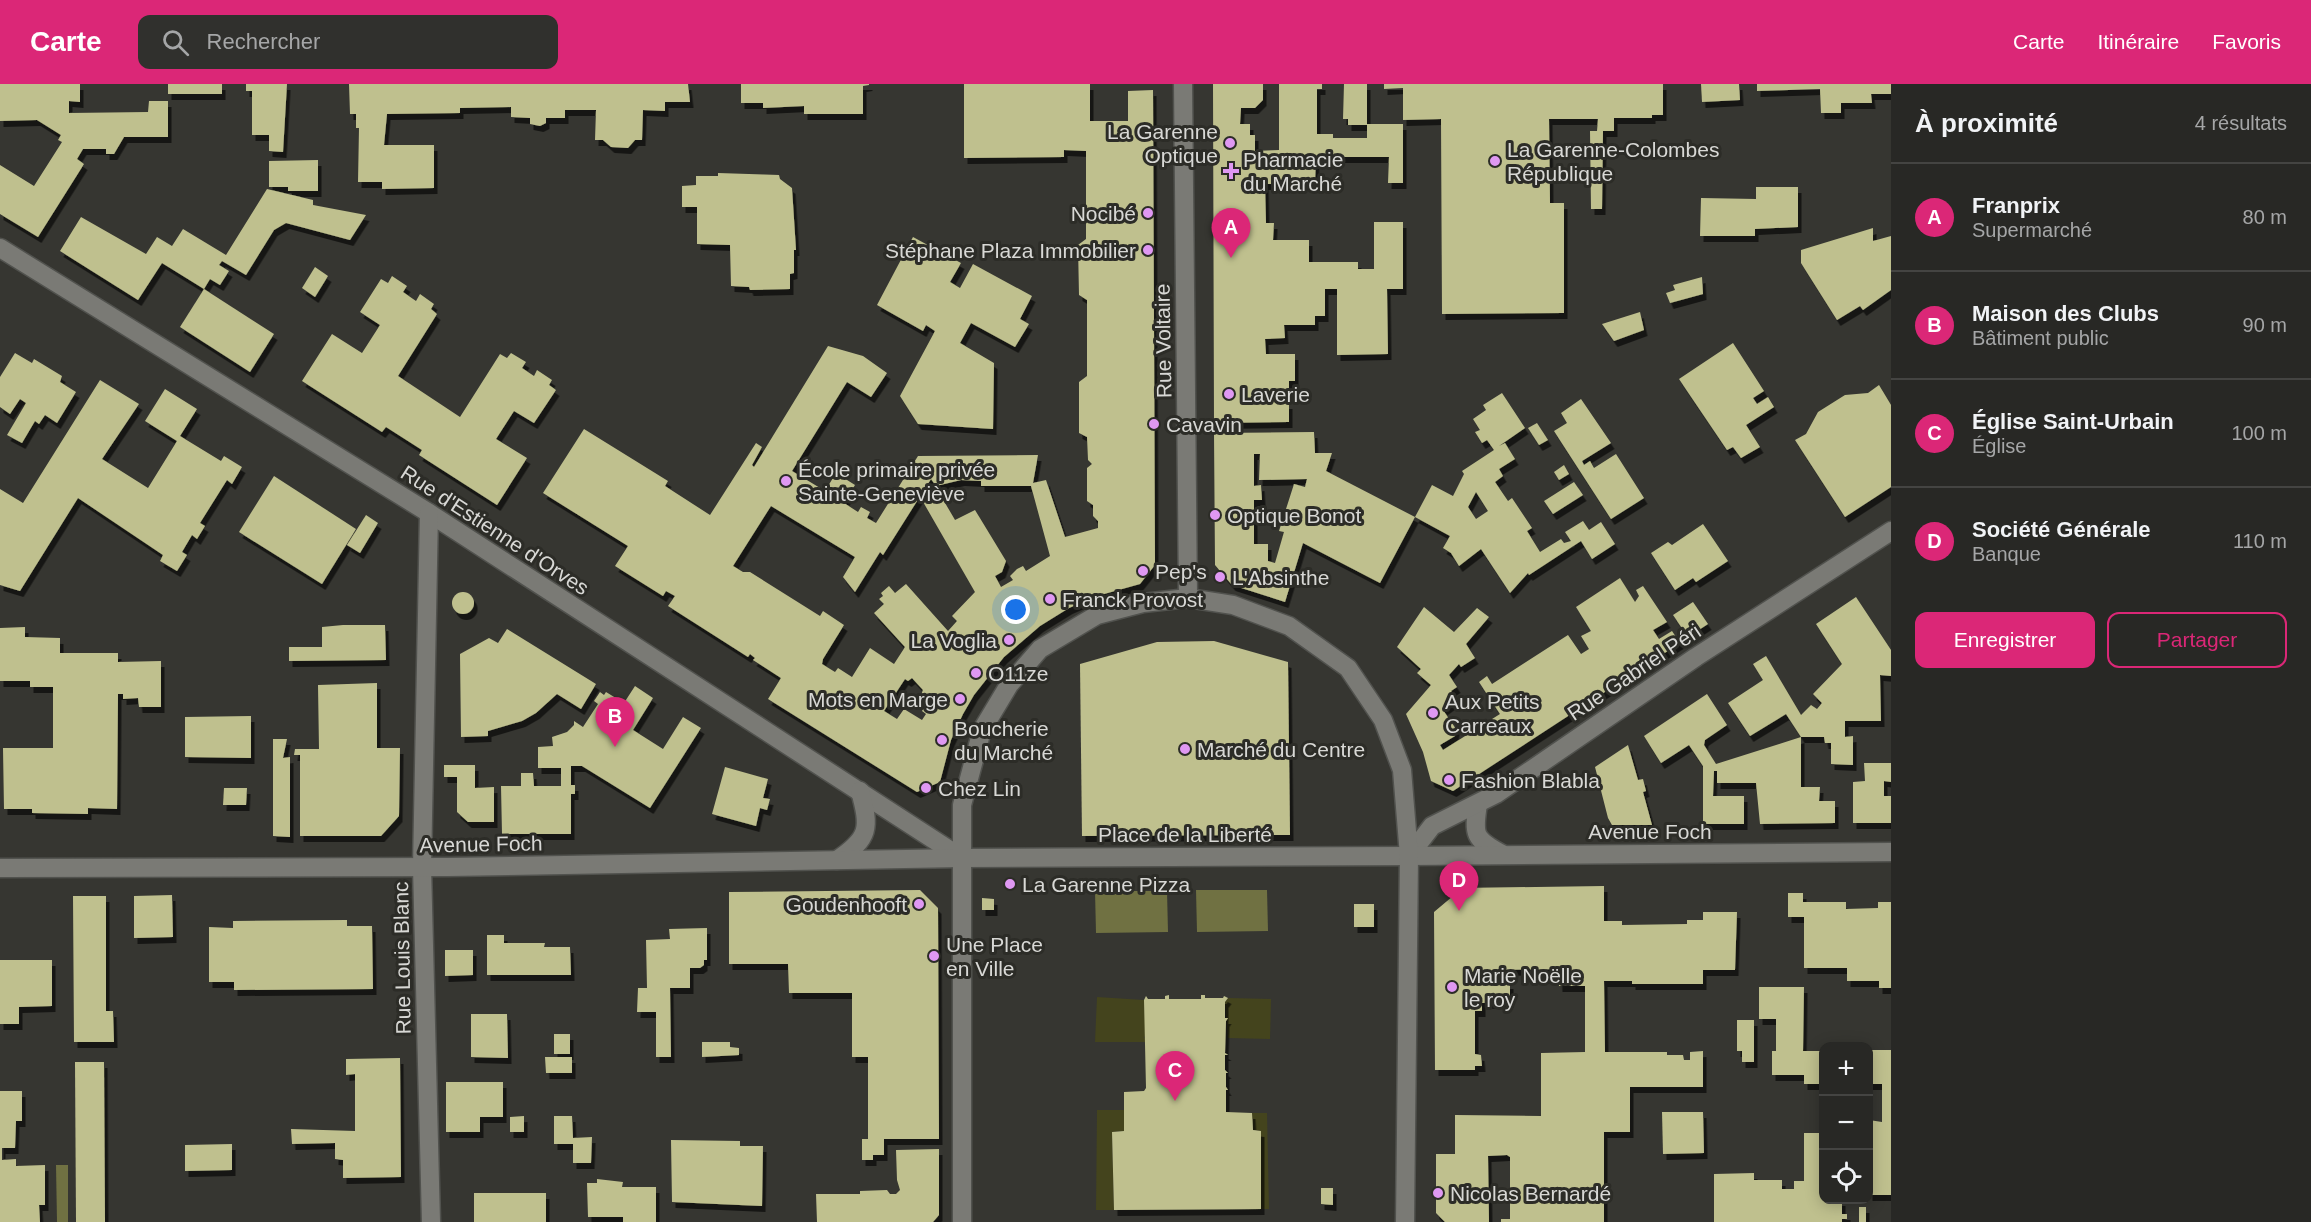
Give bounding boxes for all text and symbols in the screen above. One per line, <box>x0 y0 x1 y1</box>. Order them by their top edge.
search box <box>138 15 558 69</box>
text: Carte <box>30 26 102 57</box>
icon: search <box>159 26 192 59</box>
text: Rechercher <box>207 29 320 54</box>
text: Carte <box>2013 30 2064 53</box>
text: Itinéraire <box>2097 30 2179 53</box>
text: Favoris <box>2212 30 2281 53</box>
text: À proximité <box>1915 108 2058 138</box>
text: 4 résultats <box>2195 112 2287 134</box>
place label: La Garenne Optique <box>1107 120 1218 167</box>
marker: La Garenne Optique <box>1223 136 1237 150</box>
place label: La Garenne-Colombes République <box>1507 138 1719 185</box>
place label: Pharmacie du Marché <box>1243 148 1343 195</box>
marker: La Garenne-Colombes République <box>1488 154 1502 168</box>
marker: Pharmacie du Marché <box>1224 164 1238 178</box>
text: Franprix <box>1972 193 2060 218</box>
place label: Nocibé <box>1071 202 1136 225</box>
marker: Nocibé <box>1141 206 1155 220</box>
text: A <box>1927 206 1942 228</box>
text: 80 m <box>2243 206 2287 228</box>
pin: A <box>1212 208 1250 258</box>
text: Supermarché <box>1972 219 2092 241</box>
place label: Stéphane Plaza Immobilier <box>885 239 1136 262</box>
marker: Stéphane Plaza Immobilier <box>1141 243 1155 257</box>
street label: Rue Voltaire <box>1151 284 1175 398</box>
text: Maison des Clubs <box>1972 301 2159 326</box>
text: B <box>1927 314 1942 336</box>
text: 90 m <box>2243 314 2287 336</box>
text: Bâtiment public <box>1972 327 2109 349</box>
place label: Laverie <box>1241 383 1310 406</box>
marker: Laverie <box>1222 387 1236 401</box>
text: Église Saint-Urbain <box>1972 409 2174 434</box>
place label: Cavavin <box>1166 413 1242 436</box>
marker: Cavavin <box>1147 417 1161 431</box>
text: C <box>1927 422 1942 444</box>
text: 100 m <box>2231 422 2287 444</box>
text: Église <box>1972 435 2026 457</box>
place label: École primaire privée Sainte-Geneviève <box>798 458 995 505</box>
street label: Rue d'Estienne d'Orves <box>397 461 593 599</box>
marker: École primaire privée Sainte-Geneviève <box>779 474 793 488</box>
place label: Optique Bonot <box>1227 504 1361 527</box>
marker: Optique Bonot <box>1208 508 1222 522</box>
text: Société Générale <box>1972 517 2151 542</box>
text: D <box>1927 530 1942 552</box>
text: 110 m <box>2233 530 2287 552</box>
text: Banque <box>1972 543 2041 565</box>
place label: Pep's <box>1155 560 1207 583</box>
marker: Pep's <box>1136 564 1150 578</box>
place label: L'Absinthe <box>1232 566 1329 589</box>
marker: L'Absinthe <box>1213 570 1227 584</box>
place label: Franck Provost <box>1062 588 1203 611</box>
marker: Franck Provost <box>1043 592 1057 606</box>
your location <box>1001 595 1030 624</box>
button: Enregistrer <box>1915 612 2095 668</box>
button: Partager <box>2107 612 2287 668</box>
street label: Rue Gabriel Péri <box>1563 619 1705 725</box>
place label: La Voglia <box>911 629 997 652</box>
marker: La Voglia <box>1002 633 1016 647</box>
place label: O11ze <box>988 662 1048 685</box>
marker: O11ze <box>969 666 983 680</box>
place label: Mots en Marge <box>808 688 948 711</box>
place label: Aux Petits Carreaux <box>1445 690 1540 737</box>
marker: Mots en Marge <box>953 692 967 706</box>
pin: B <box>596 698 634 747</box>
marker: Aux Petits Carreaux <box>1426 706 1440 720</box>
place label: Boucherie du Marché <box>954 717 1053 764</box>
marker: Boucherie du Marché <box>935 733 949 747</box>
place label: Marché du Centre <box>1197 738 1365 761</box>
marker: Marché du Centre <box>1178 742 1192 756</box>
place label: Fashion Blabla <box>1461 769 1600 792</box>
marker: Fashion Blabla <box>1442 773 1456 787</box>
place label: Chez Lin <box>938 777 1021 800</box>
marker: Chez Lin <box>919 781 933 795</box>
street label: Avenue Foch <box>1588 820 1712 843</box>
street label: Place de la Liberté <box>1098 823 1272 846</box>
street label: Avenue Foch <box>419 831 543 857</box>
pin: D <box>1440 862 1478 911</box>
place label: La Garenne Pizza <box>1022 873 1190 896</box>
marker: La Garenne Pizza <box>1003 877 1017 891</box>
street label: Rue Louis Blanc <box>389 881 415 1035</box>
place label: Goudenhooft <box>786 893 907 916</box>
marker: Goudenhooft <box>912 897 926 911</box>
place label: Une Place en Ville <box>946 933 1043 980</box>
marker: Une Place en Ville <box>927 949 941 963</box>
place label: Marie Noëlle le roy <box>1464 964 1582 1011</box>
marker: Marie Noëlle le roy <box>1445 980 1459 994</box>
map controls <box>1819 1042 1873 1204</box>
button: + <box>1819 1042 1873 1096</box>
pin: C <box>1156 1052 1194 1101</box>
button: − <box>1819 1096 1873 1150</box>
button: locate <box>1819 1150 1873 1204</box>
place label: Nicolas Bernardé <box>1450 1182 1611 1205</box>
marker: Nicolas Bernardé <box>1431 1186 1445 1200</box>

